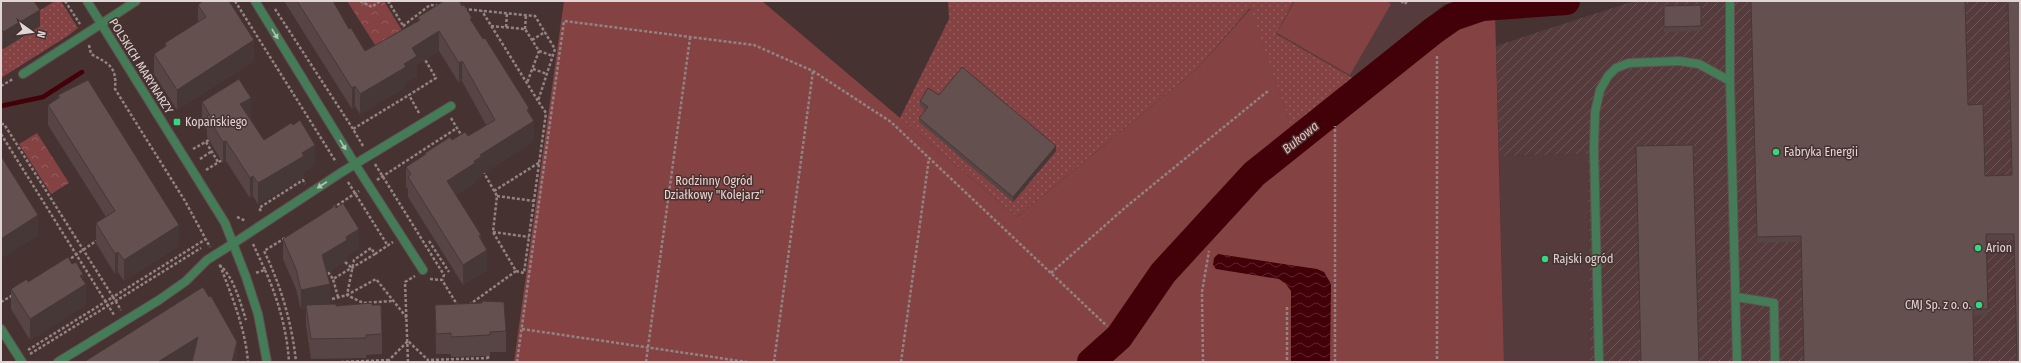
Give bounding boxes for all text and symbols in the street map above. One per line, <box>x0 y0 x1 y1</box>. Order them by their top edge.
north arrow <box>12 12 52 52</box>
street label: POLSKICH MARYNARZY <box>106 16 176 116</box>
one-way arrow <box>271 29 279 39</box>
text: N <box>34 30 48 39</box>
place label: Kopańskiego <box>185 115 247 129</box>
marker: Kopańskiego <box>172 117 182 127</box>
water label: Bukowa <box>1279 118 1322 157</box>
one-way arrow <box>339 140 347 150</box>
place label: Fabryka Energii <box>1784 145 1858 159</box>
marker: Fabryka Energii <box>1771 147 1781 157</box>
park label: Rodzinny Ogród Działkowy "Kolejarz" <box>664 174 764 202</box>
one-way arrow <box>317 181 327 189</box>
place label: Arion <box>1986 241 2012 255</box>
marker: Arion <box>1973 243 1983 253</box>
place label: Rajski ogród <box>1553 252 1613 266</box>
marker: Rajski ogród <box>1540 254 1550 264</box>
place label: CMJ Sp. z o. o. <box>1905 298 1971 312</box>
marker: CMJ Sp. z o. o. <box>1974 300 1984 310</box>

